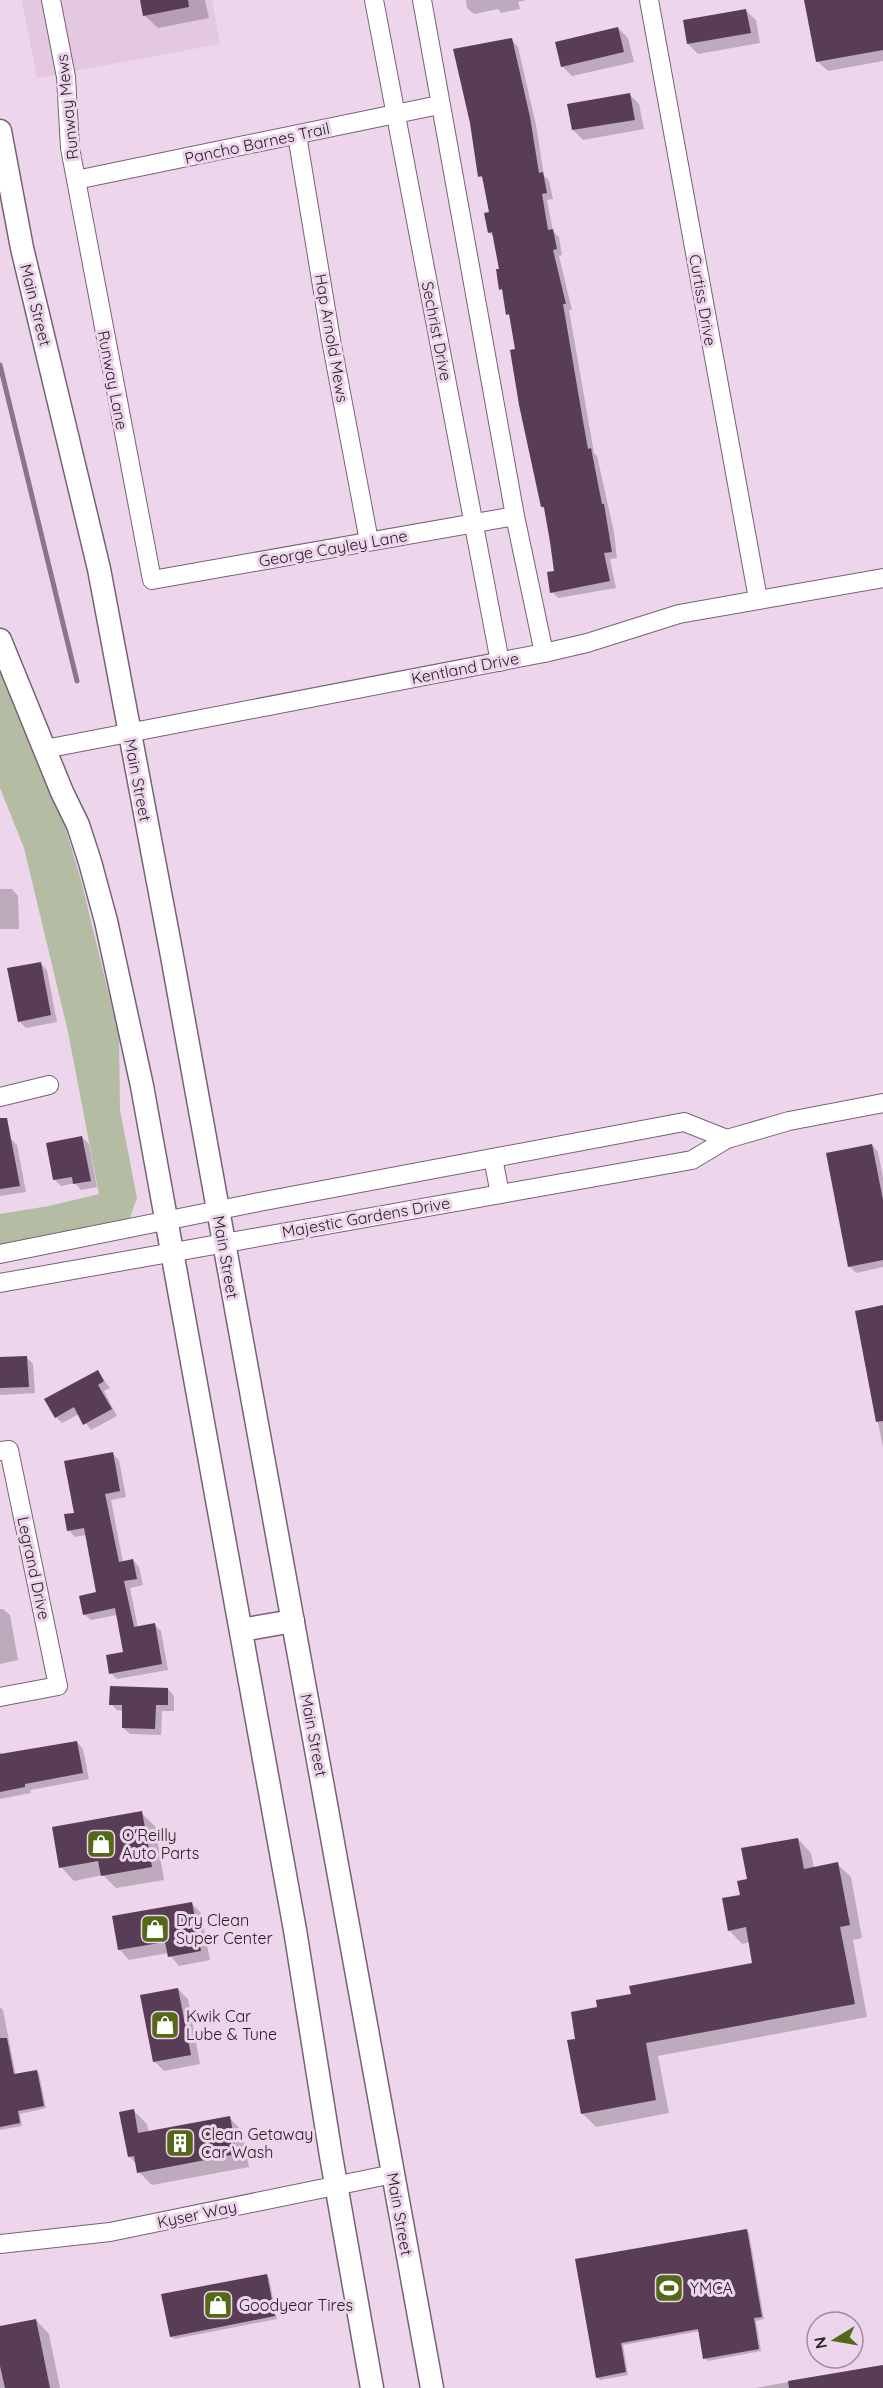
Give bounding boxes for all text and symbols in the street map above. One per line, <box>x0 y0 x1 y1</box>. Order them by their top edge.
street label: Runway Mews <box>52 53 82 161</box>
street label: Pancho Barnes Trail <box>183 118 331 168</box>
street label: Curtiss Drive <box>685 253 721 347</box>
street label: Main Street <box>16 262 56 348</box>
street label: Hap Arnold Mews <box>311 272 353 404</box>
street label: Sechrist Drive <box>418 280 456 382</box>
street label: Runway Lane <box>94 329 132 431</box>
street label: George Cayley Lane <box>257 525 409 571</box>
street label: Kentland Drive <box>409 648 521 688</box>
street label: Main Street <box>120 737 156 823</box>
street label: Majestic Gardens Drive <box>280 1192 452 1242</box>
street label: Main Street <box>209 1214 243 1300</box>
street label: Legrand Drive <box>13 1515 55 1621</box>
street label: Main Street <box>296 1692 332 1778</box>
place label: O'Reilly Auto Parts <box>122 1825 199 1863</box>
shop icon: O'Reilly Auto Parts <box>85 1828 117 1860</box>
place label: Dry Clean Super Center <box>176 1910 273 1948</box>
shop icon: Dry Clean Super Center <box>139 1913 171 1945</box>
place label: Kwik Car Lube & Tune <box>186 2006 277 2044</box>
shop icon: Kwik Car Lube & Tune <box>149 2009 181 2041</box>
place label: Clean Getaway Car Wash <box>201 2124 313 2162</box>
building icon: Clean Getaway Car Wash <box>164 2127 196 2159</box>
street label: Main Street <box>383 2171 417 2257</box>
street label: Kyser Way <box>156 2196 238 2232</box>
sports icon: YMCA <box>653 2272 685 2304</box>
place label: YMCA <box>690 2278 733 2298</box>
shop icon: Goodyear Tires <box>202 2289 234 2321</box>
place label: Goodyear Tires <box>239 2295 353 2315</box>
north arrow <box>805 2310 865 2370</box>
text: N <box>809 2335 831 2351</box>

